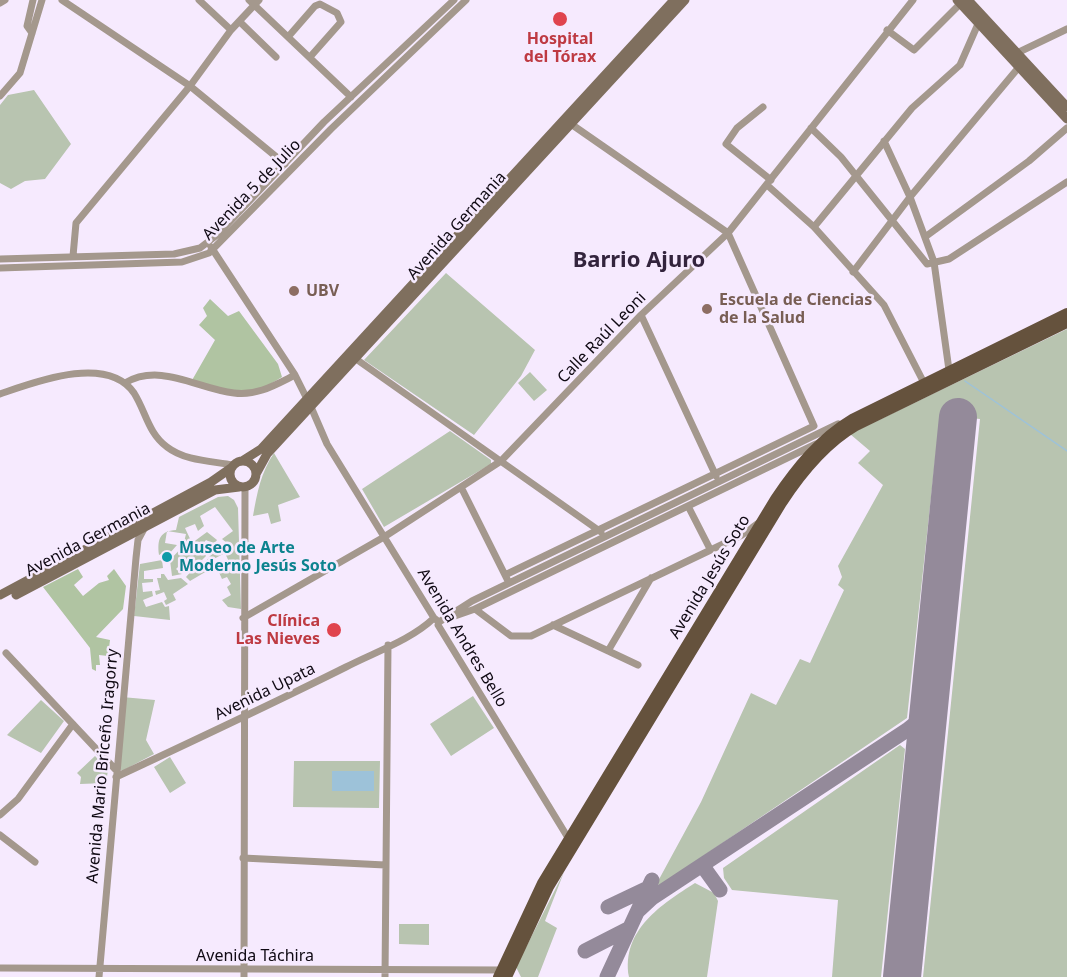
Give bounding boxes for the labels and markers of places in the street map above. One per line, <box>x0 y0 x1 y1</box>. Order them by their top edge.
marker: Hospital del Tórax <box>551 10 569 28</box>
place label: Hospital del Tórax <box>524 29 596 67</box>
place label: UBV <box>306 281 339 301</box>
marker: UBV <box>287 284 301 298</box>
place label: Escuela de Ciencias de la Salud <box>719 290 872 328</box>
marker: Escuela de Ciencias de la Salud <box>700 302 714 316</box>
place label: Museo de Arte Moderno Jesús Soto <box>179 538 337 576</box>
marker: Museo de Arte Moderno Jesús Soto <box>160 550 174 564</box>
place label: Clínica Las Nieves <box>236 611 320 649</box>
marker: Clínica Las Nieves <box>325 621 343 639</box>

